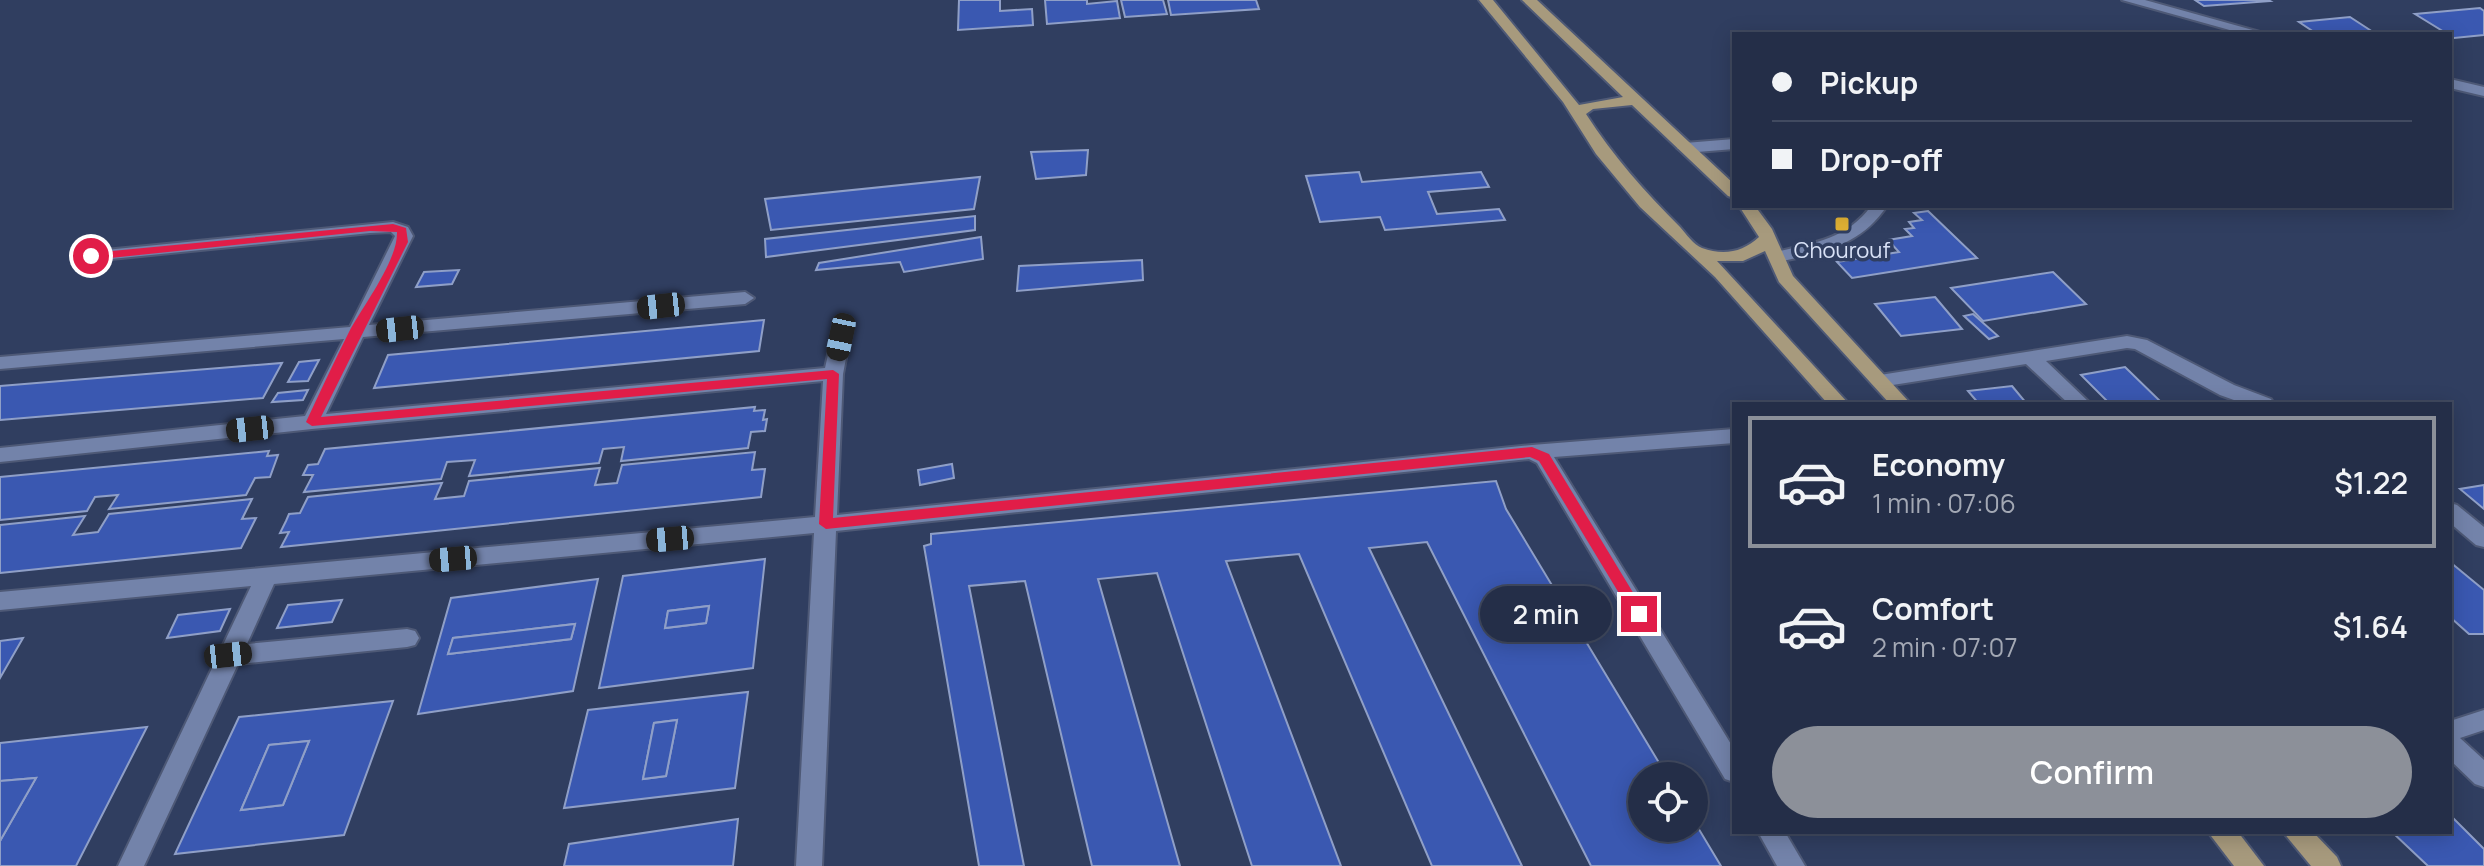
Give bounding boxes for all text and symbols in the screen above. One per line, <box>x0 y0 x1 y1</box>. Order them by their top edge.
text: Pickup <box>1820 62 1918 103</box>
text: Drop-off <box>1820 139 1942 180</box>
marker: Chourouf <box>1833 215 1851 233</box>
place label: Chourouf <box>1794 235 1890 265</box>
route start <box>73 238 109 274</box>
car <box>636 292 686 320</box>
car <box>824 311 858 363</box>
car <box>375 315 425 343</box>
car <box>225 415 275 443</box>
text: Economy <box>1872 444 2005 485</box>
icon: car <box>1776 446 1848 518</box>
text: $1.22 <box>2334 462 2408 503</box>
text: 1 min · 07:06 <box>1872 485 2016 521</box>
car <box>645 525 695 553</box>
car <box>428 545 478 573</box>
callout: 2 min <box>1479 586 1611 642</box>
text: Comfort <box>1872 588 1994 629</box>
icon: car <box>1776 590 1848 662</box>
text: 2 min <box>1513 596 1579 632</box>
route end <box>1621 596 1657 632</box>
text: $1.64 <box>2333 606 2408 647</box>
text: 2 min · 07:07 <box>1872 629 2017 665</box>
car <box>203 641 253 669</box>
button: Confirm <box>1772 726 2412 818</box>
map controls <box>1628 762 1708 842</box>
button: locate <box>1628 762 1708 842</box>

